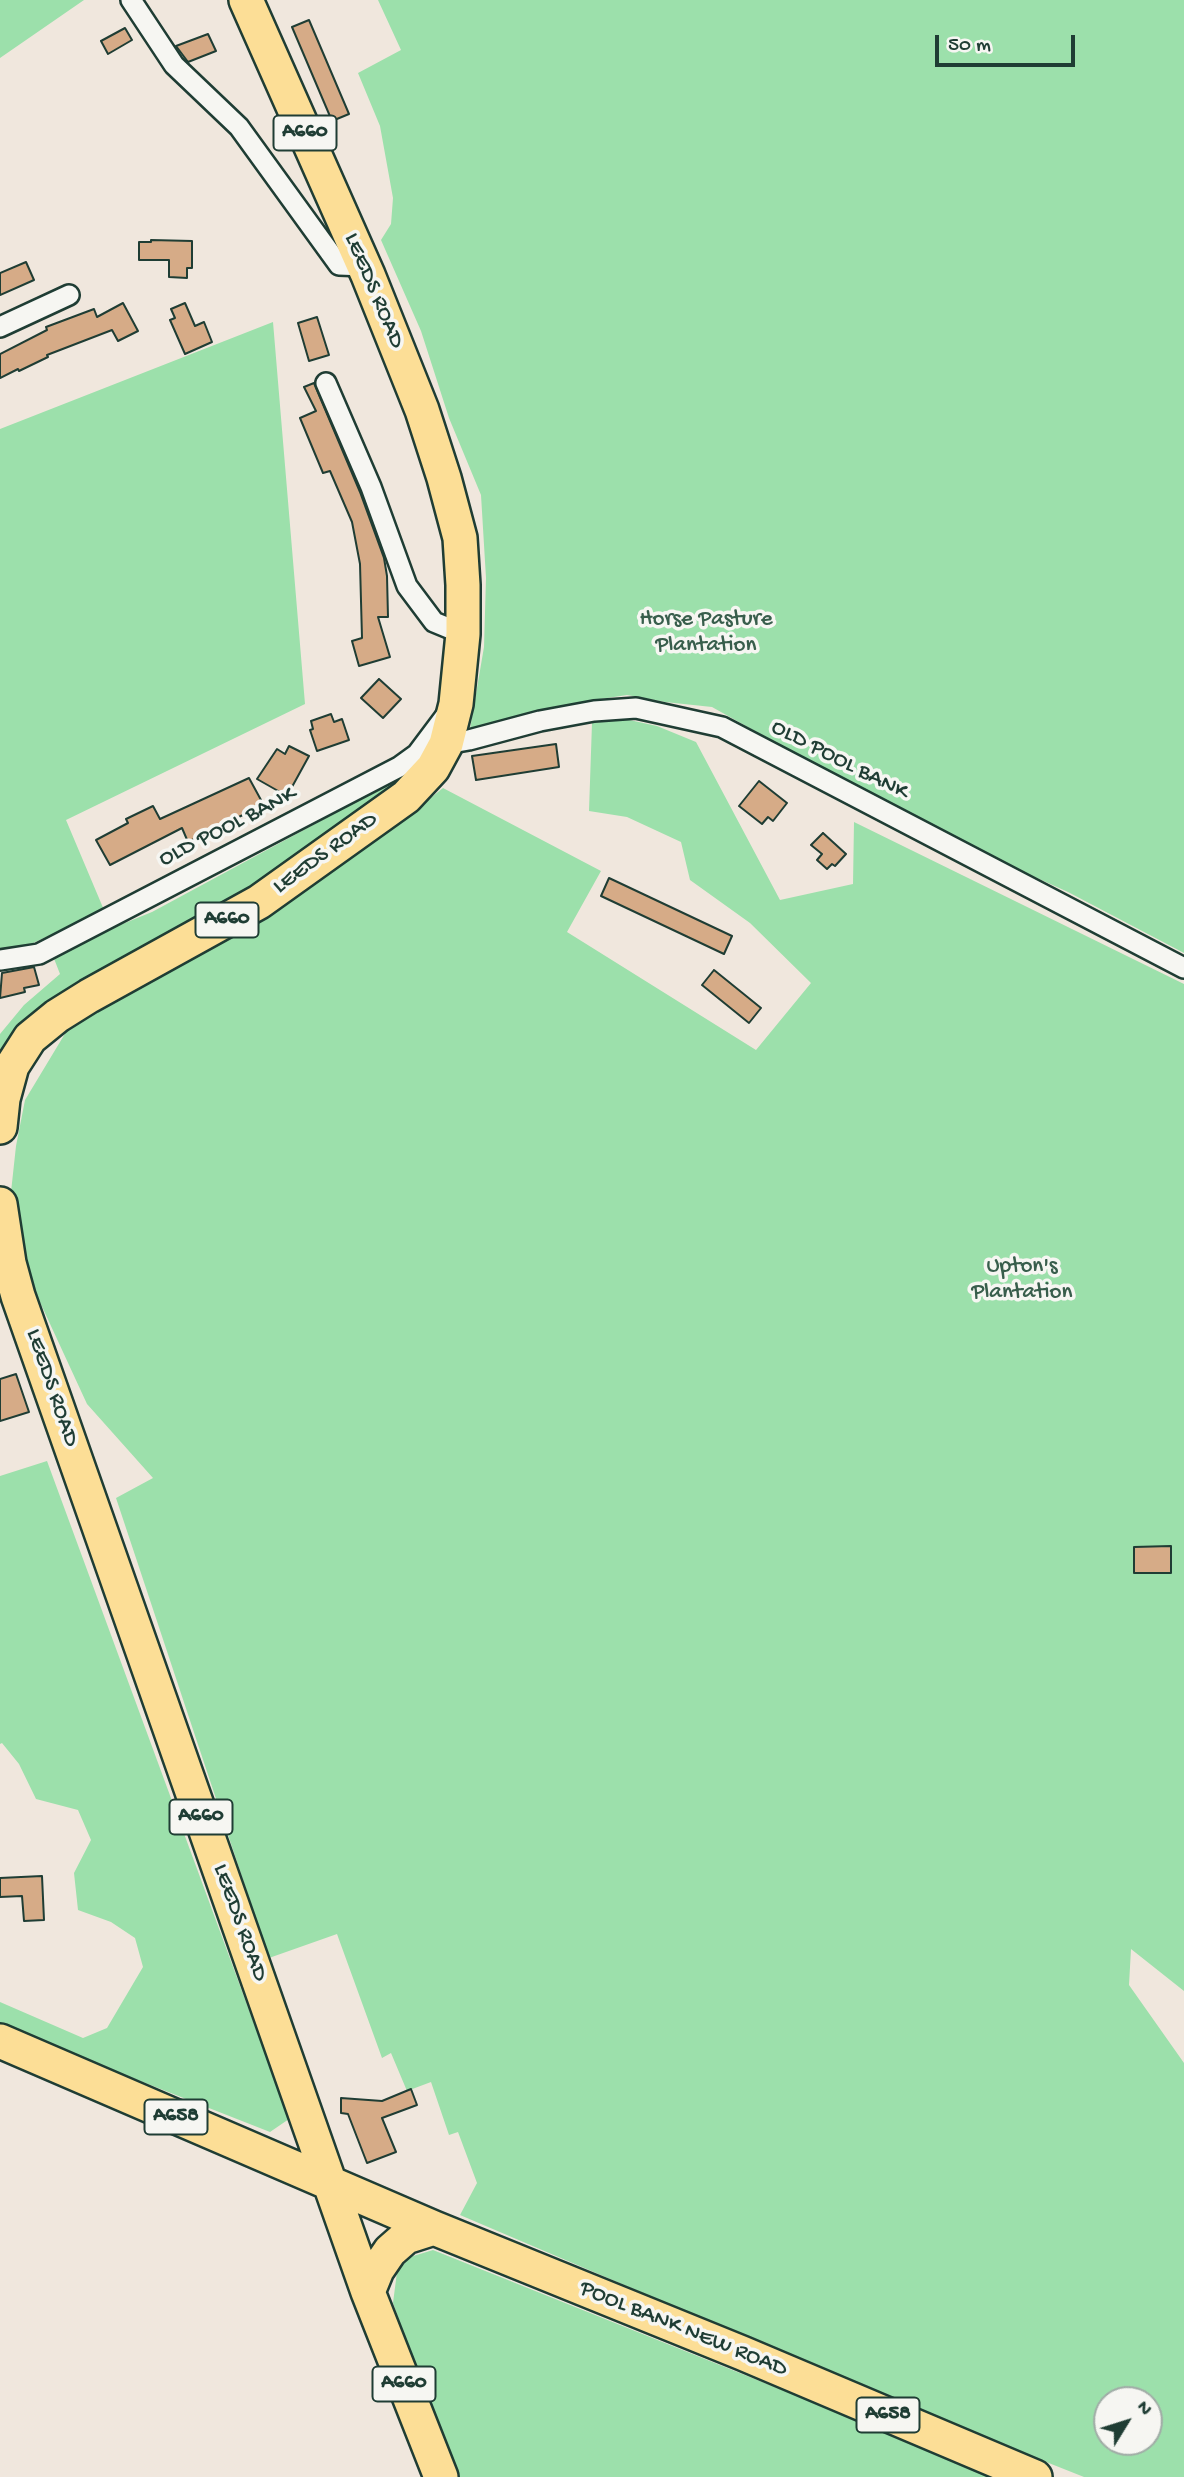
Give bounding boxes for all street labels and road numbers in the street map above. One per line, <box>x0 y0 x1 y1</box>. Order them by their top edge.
road number: A660 <box>274 116 336 150</box>
street label: LEEDS ROAD <box>336 229 410 353</box>
street label: OLD POOL BANK <box>766 715 912 807</box>
street label: OLD POOL BANK <box>155 782 301 874</box>
street label: LEEDS ROAD <box>268 807 384 901</box>
road number: A660 <box>196 902 258 937</box>
street label: LEEDS ROAD <box>18 1326 84 1450</box>
road number: A660 <box>170 1800 232 1834</box>
street label: LEEDS ROAD <box>205 1861 273 1985</box>
road number: A658 <box>144 2100 208 2134</box>
street label: POOL BANK NEW ROAD <box>575 2276 791 2384</box>
road number: A660 <box>372 2366 436 2402</box>
road number: A658 <box>856 2398 920 2432</box>

